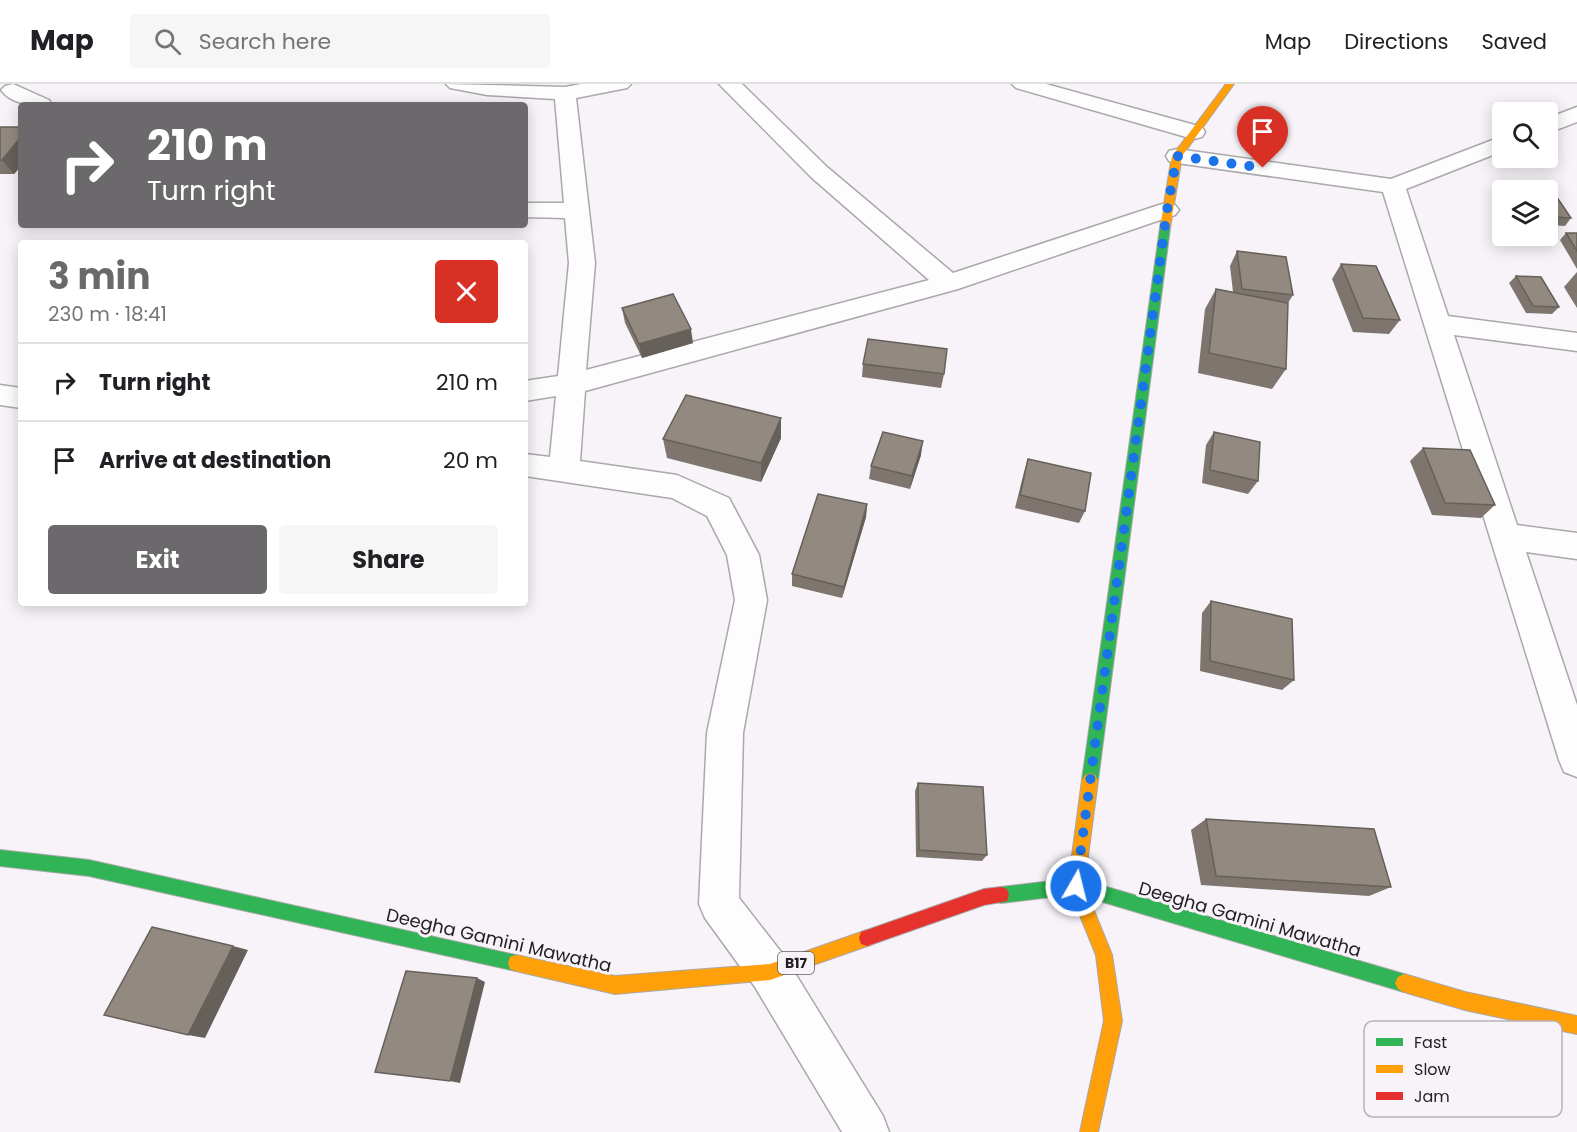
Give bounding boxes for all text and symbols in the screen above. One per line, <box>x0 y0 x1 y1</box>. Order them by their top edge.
search box <box>130 14 550 68</box>
text: Map <box>30 21 94 60</box>
icon: search <box>151 25 184 58</box>
text: Search here <box>199 26 331 57</box>
text: Map <box>1265 27 1311 56</box>
text: Directions <box>1344 27 1448 56</box>
text: Saved <box>1481 27 1547 56</box>
map controls <box>1492 102 1558 246</box>
button: search <box>1492 102 1558 168</box>
pin <box>1237 106 1288 168</box>
icon: arrive <box>1246 115 1279 148</box>
text: 210 m <box>147 116 268 175</box>
icon: right <box>48 126 126 204</box>
text: Turn right <box>147 172 276 209</box>
button: layers <box>1492 180 1558 246</box>
text: 3 min <box>48 251 150 302</box>
button: close <box>435 260 498 323</box>
text: 230 m · 18:41 <box>48 300 167 328</box>
icon: right <box>48 366 81 399</box>
text: Turn right <box>99 367 210 398</box>
text: 210 m <box>436 367 498 398</box>
icon: arrive <box>48 444 81 477</box>
text: Arrive at destination <box>99 445 331 476</box>
text: 20 m <box>443 445 498 476</box>
button: Exit <box>48 525 267 594</box>
button: Share <box>279 525 498 594</box>
position arrow <box>1044 854 1108 918</box>
street label: Deegha Gamini Mawatha <box>1136 875 1364 963</box>
street label: Deegha Gamini Mawatha <box>384 902 614 978</box>
road number: B17 <box>778 952 814 974</box>
legend <box>1364 1021 1562 1117</box>
text: Fast <box>1414 1031 1447 1054</box>
text: Slow <box>1414 1058 1451 1081</box>
text: Jam <box>1414 1085 1450 1108</box>

